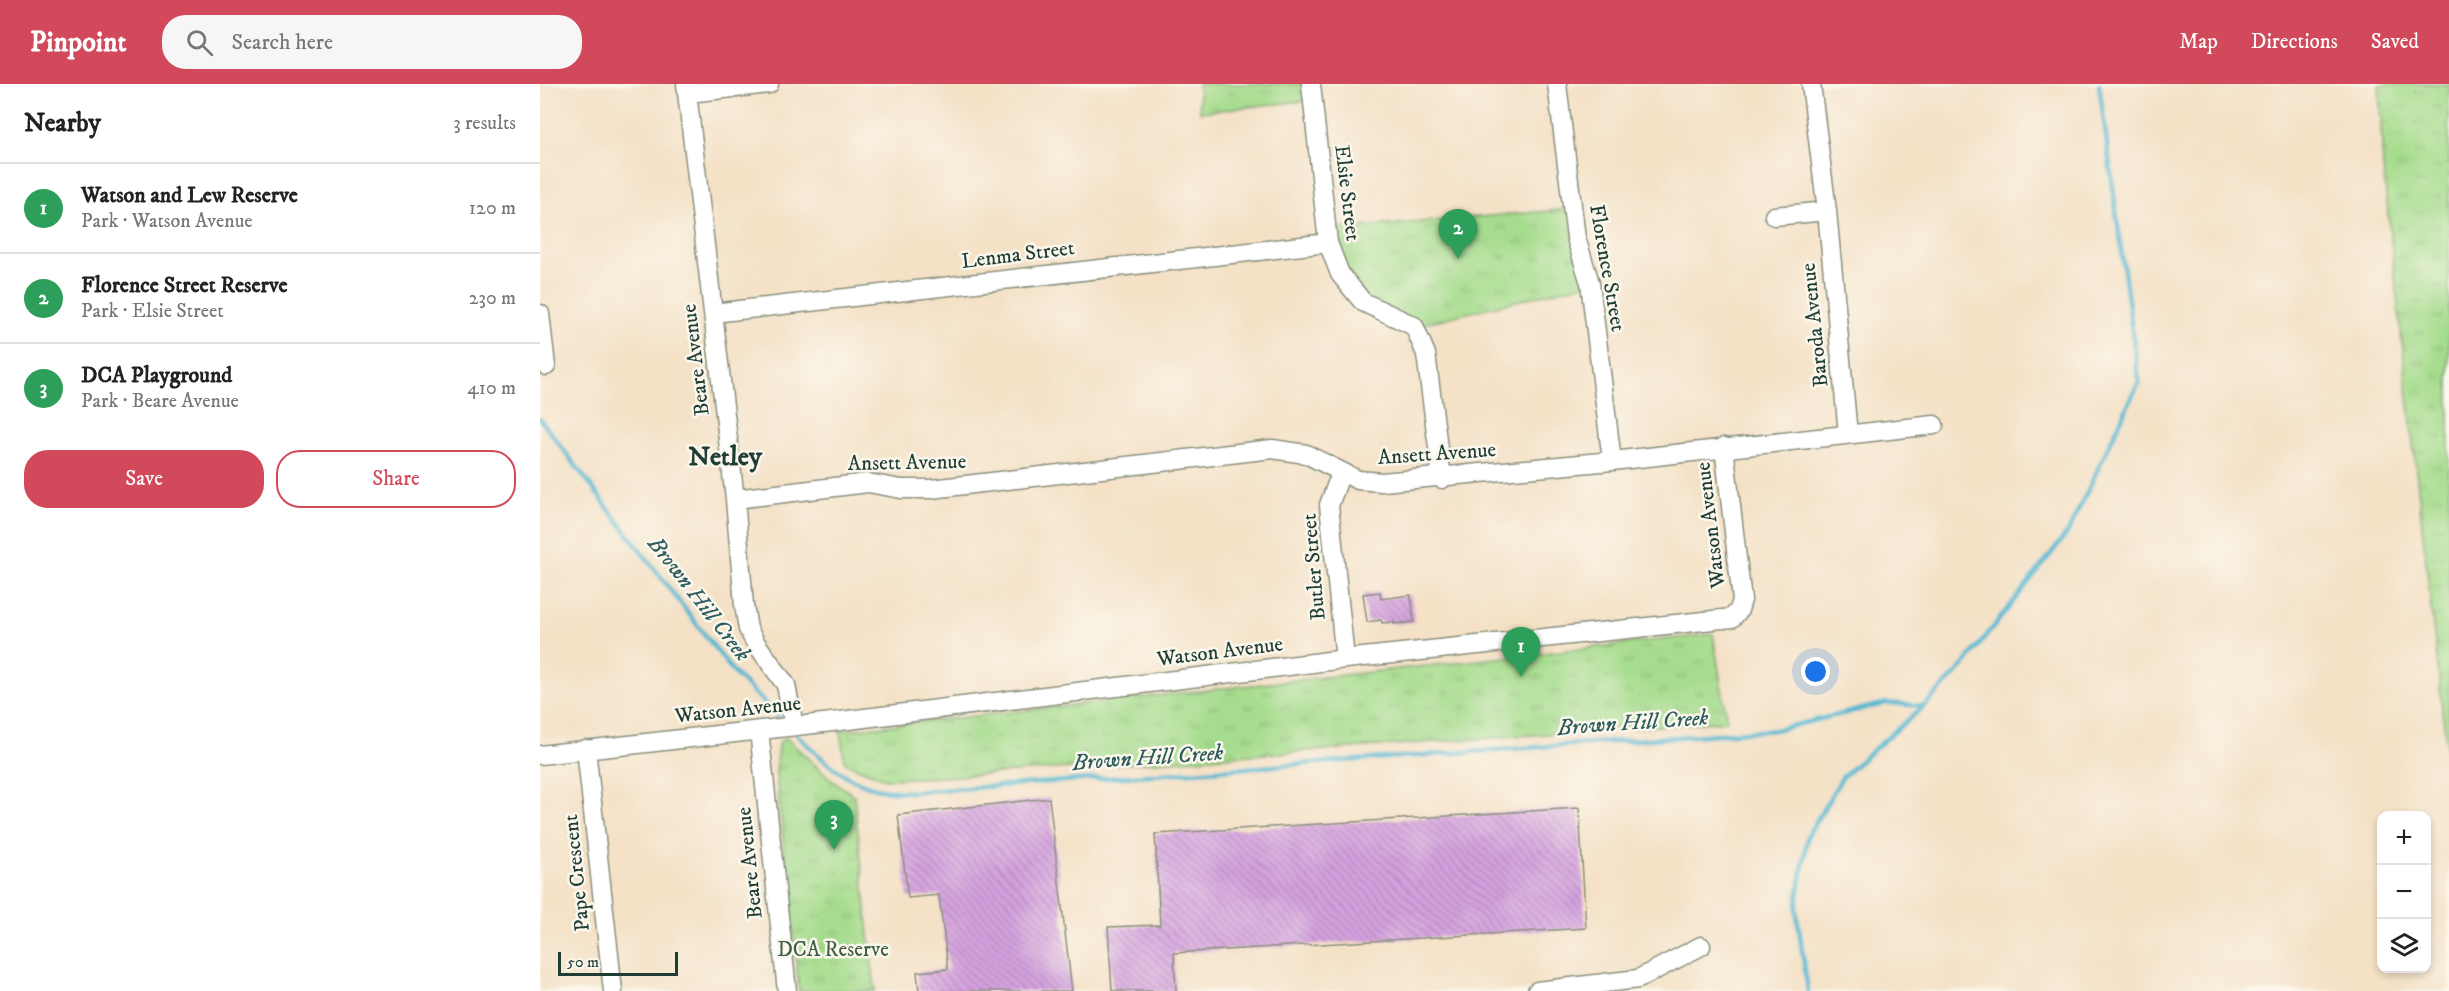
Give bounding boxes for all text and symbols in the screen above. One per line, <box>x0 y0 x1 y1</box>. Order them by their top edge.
search box <box>162 15 582 69</box>
text: Pinpoint <box>30 25 126 60</box>
icon: search <box>183 26 216 59</box>
text: Search here <box>231 29 333 56</box>
text: Map <box>2179 29 2218 55</box>
text: Directions <box>2251 29 2338 55</box>
text: Saved <box>2371 29 2419 55</box>
text: Nearby <box>24 107 101 140</box>
text: 3 results <box>453 111 516 136</box>
street label: Elsie Street <box>1328 144 1366 243</box>
text: Watson and Lew Reserve <box>81 182 298 209</box>
text: 1 <box>40 196 47 221</box>
text: 120 m <box>469 196 516 221</box>
street label: Florence Street <box>1583 202 1631 334</box>
text: Park · Watson Avenue <box>81 209 253 234</box>
pin: 2 <box>1438 210 1478 259</box>
street label: Lenma Street <box>960 235 1076 275</box>
street label: Baroda Avenue <box>1796 261 1834 388</box>
text: Florence Street Reserve <box>81 272 288 299</box>
text: 2 <box>39 286 48 311</box>
text: 230 m <box>469 286 516 311</box>
text: Park · Elsie Street <box>81 299 224 324</box>
street label: Beare Avenue <box>676 302 716 417</box>
text: DCA Playground <box>81 362 232 389</box>
text: 3 <box>40 376 47 401</box>
text: 410 m <box>467 376 516 401</box>
text: Park · Beare Avenue <box>81 389 239 414</box>
street label: Ansett Avenue <box>1377 437 1497 471</box>
district label: Netley <box>688 440 763 474</box>
street label: Ansett Avenue <box>848 449 967 477</box>
button: Save <box>24 450 264 508</box>
button: Share <box>276 450 516 508</box>
street label: Watson Avenue <box>1690 460 1732 591</box>
street label: Butler Street <box>1296 512 1332 621</box>
water label: Brown Hill Creek <box>641 530 757 667</box>
pin: 1 <box>1502 628 1540 677</box>
street label: Watson Avenue <box>1154 631 1285 673</box>
your location <box>1801 657 1830 686</box>
street label: Watson Avenue <box>673 690 803 730</box>
water label: Brown Hill Creek <box>1556 704 1710 742</box>
water label: Brown Hill Creek <box>1071 739 1225 777</box>
pin: 3 <box>814 800 854 850</box>
street label: Beare Avenue <box>731 805 769 920</box>
map controls <box>2377 811 2431 973</box>
button: + <box>2377 811 2431 865</box>
street label: Pape Crescent <box>558 813 596 933</box>
button: − <box>2377 865 2431 919</box>
button: layers <box>2377 919 2431 973</box>
park label: DCA Reserve <box>777 937 889 963</box>
scale bar <box>558 949 678 976</box>
text: 50 m <box>567 952 599 972</box>

